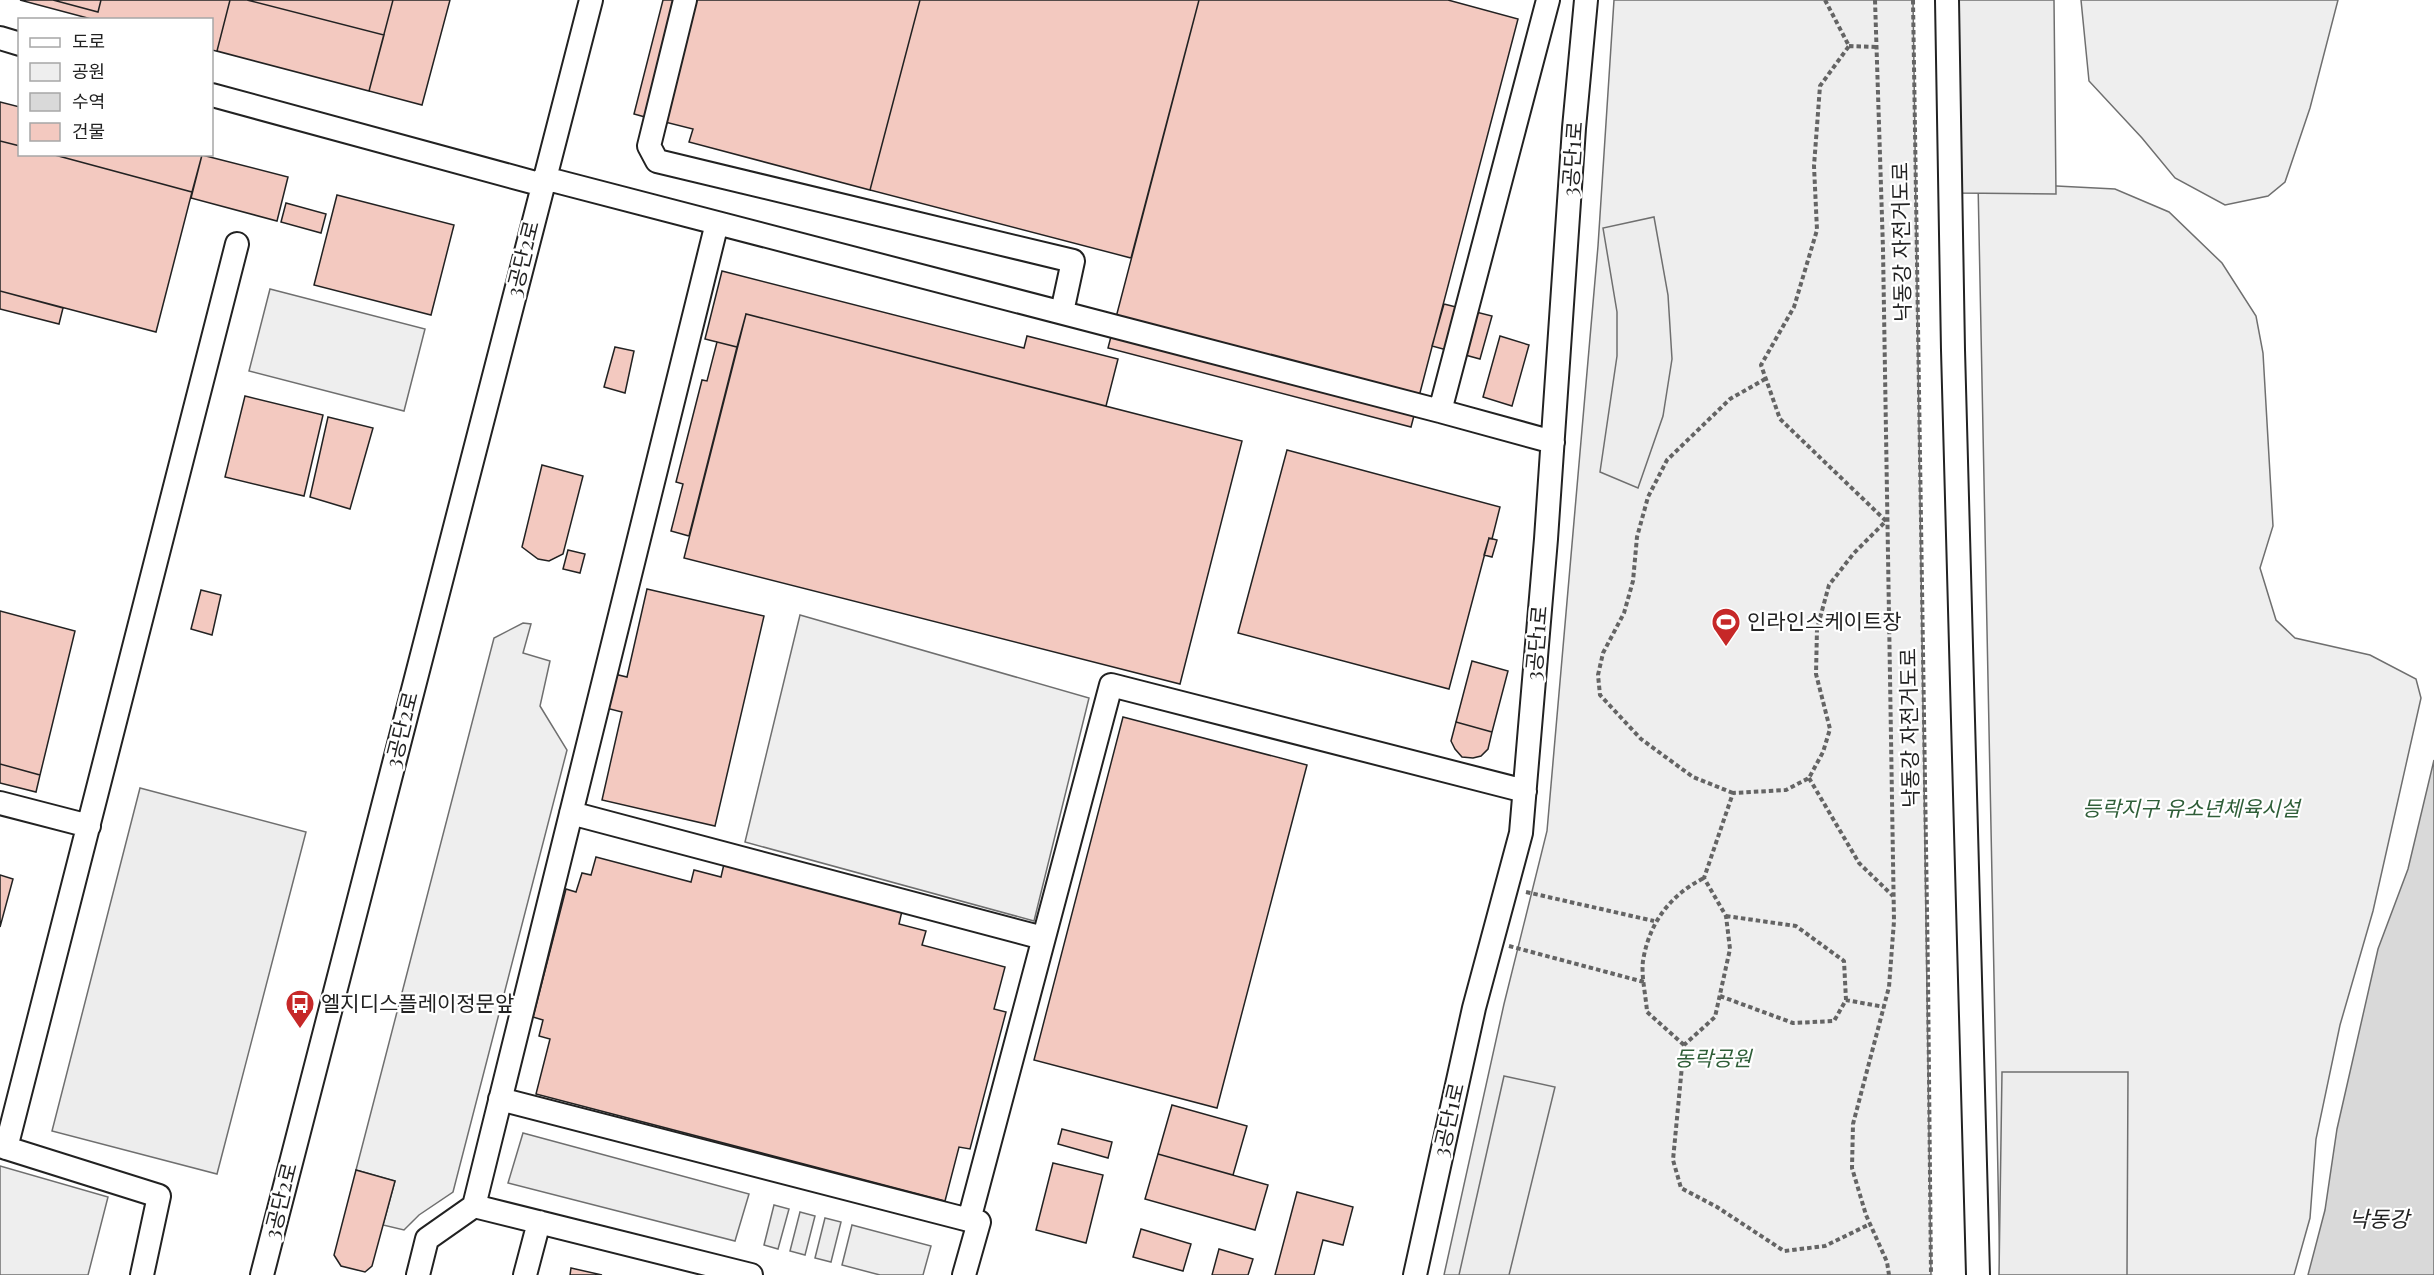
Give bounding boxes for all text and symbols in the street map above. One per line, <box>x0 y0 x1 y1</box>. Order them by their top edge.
legend <box>18 18 213 156</box>
text: 도로 <box>72 29 105 53</box>
text: 공원 <box>72 59 105 83</box>
text: 수역 <box>72 89 105 113</box>
text: 건물 <box>72 119 105 143</box>
street label: 3공단1로 <box>1554 120 1588 197</box>
street label: 낙동강 자전거도로 <box>1885 162 1915 322</box>
street label: 3공단2로 <box>498 218 544 300</box>
street label: 3공단1로 <box>1518 604 1552 682</box>
sports icon: 인라인스케이트장 <box>1710 606 1742 648</box>
place label: 인라인스케이트장 <box>1747 606 1902 634</box>
street label: 낙동강 자전거도로 <box>1893 648 1923 808</box>
street label: 3공단2로 <box>377 689 423 771</box>
park label: 등락지구 유소년체육시설 <box>2082 793 2303 821</box>
bus stop icon: 엘지디스플레이정문앞 <box>284 988 316 1030</box>
place label: 엘지디스플레이정문앞 <box>321 988 514 1016</box>
park label: 동락공원 <box>1674 1043 1753 1071</box>
street label: 3공단1로 <box>1425 1080 1469 1159</box>
street label: 3공단2로 <box>256 1160 302 1242</box>
water label: 낙동강 <box>2349 1203 2412 1233</box>

